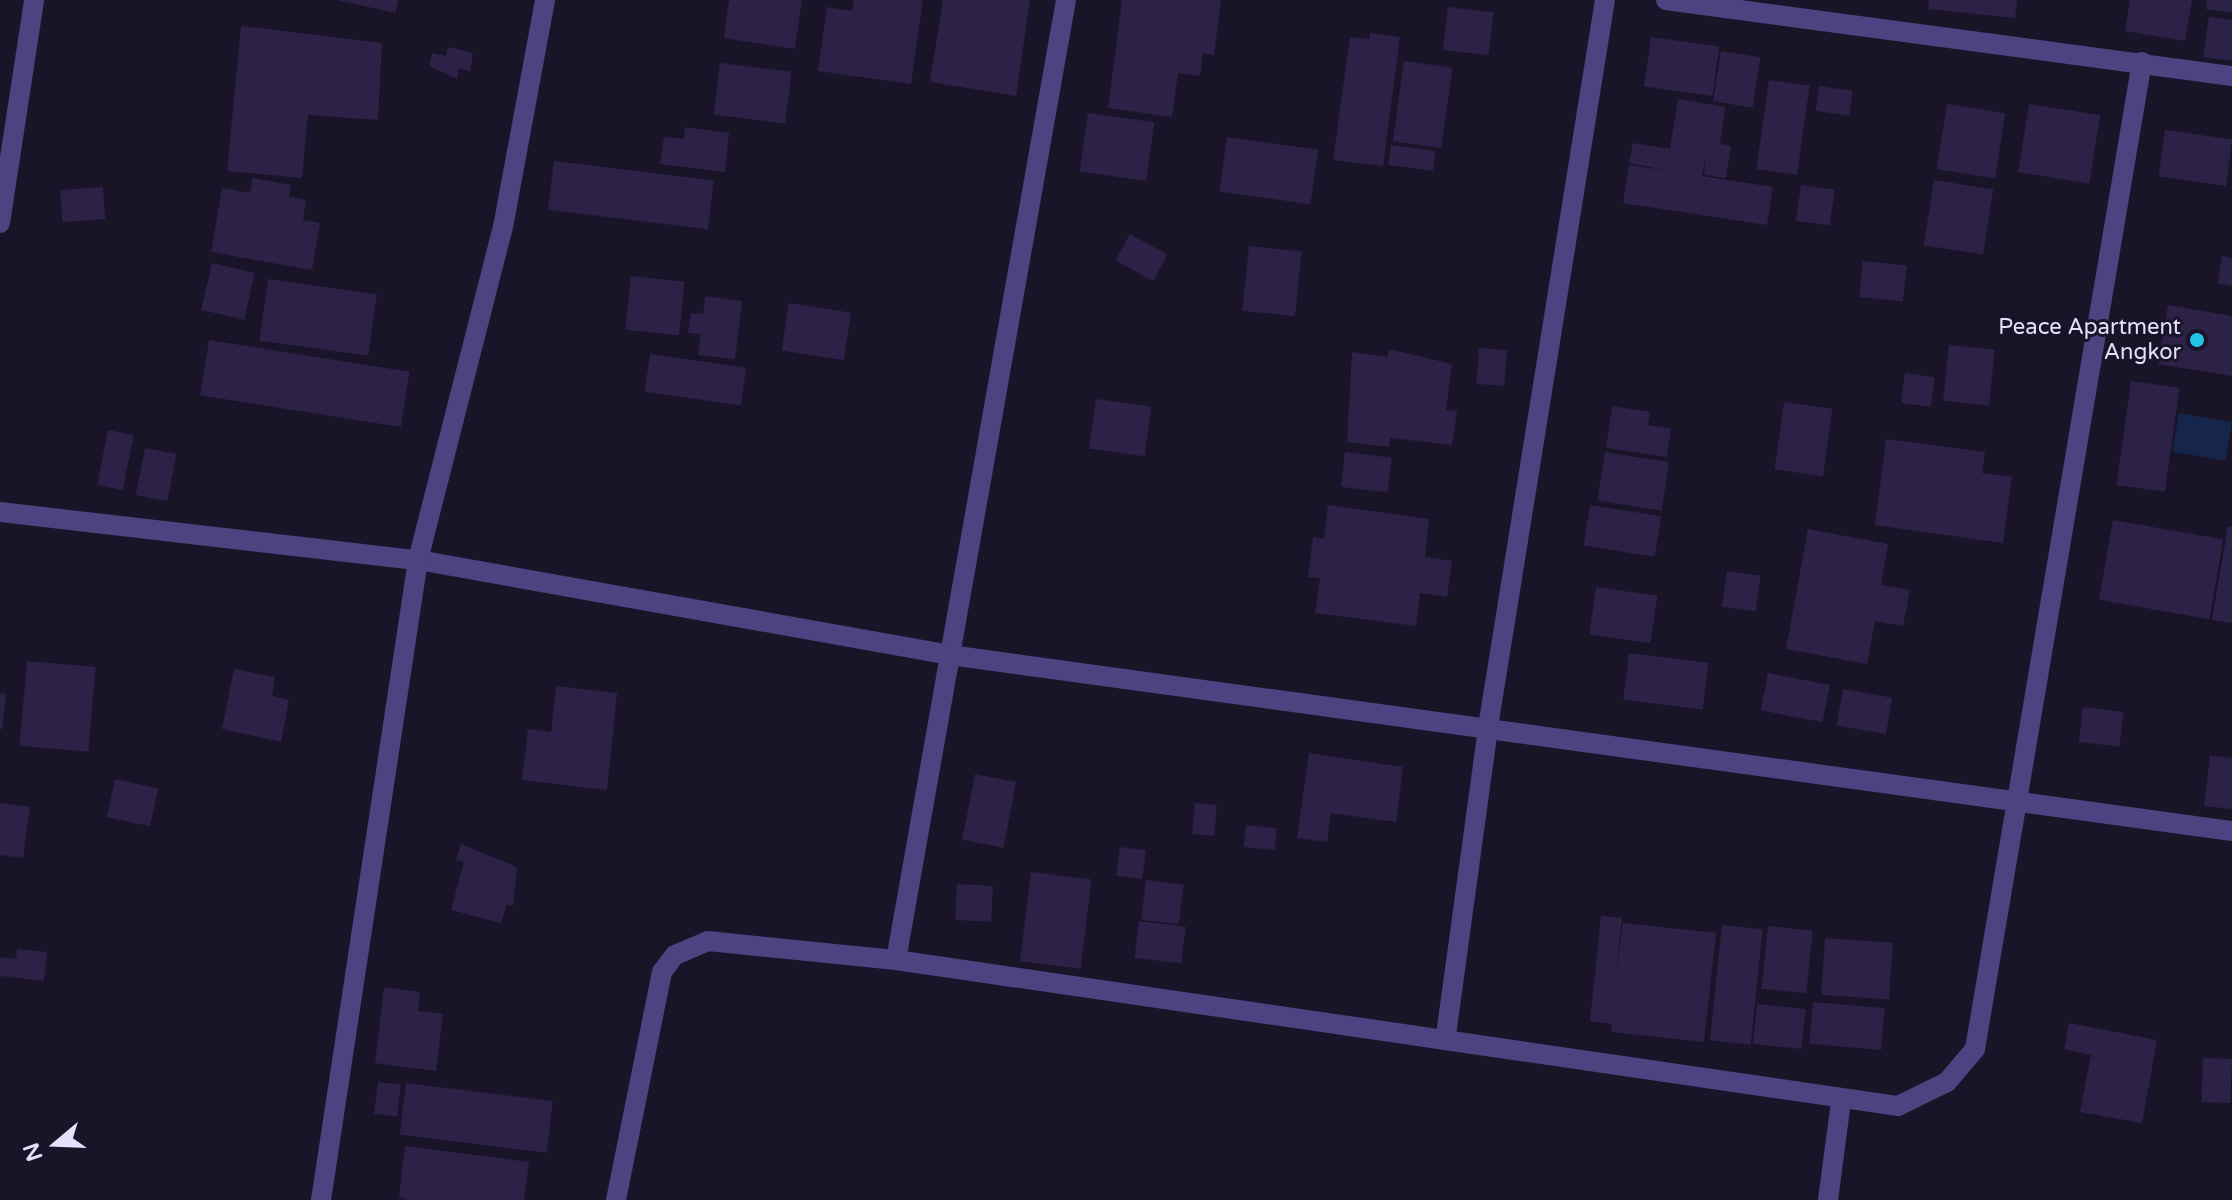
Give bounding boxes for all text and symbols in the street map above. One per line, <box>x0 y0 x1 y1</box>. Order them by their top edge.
place label: Peace Apartment Angkor <box>1998 314 2181 366</box>
marker: Peace Apartment Angkor <box>2188 331 2206 349</box>
north arrow <box>16 1104 96 1184</box>
text: N <box>18 1139 48 1164</box>

